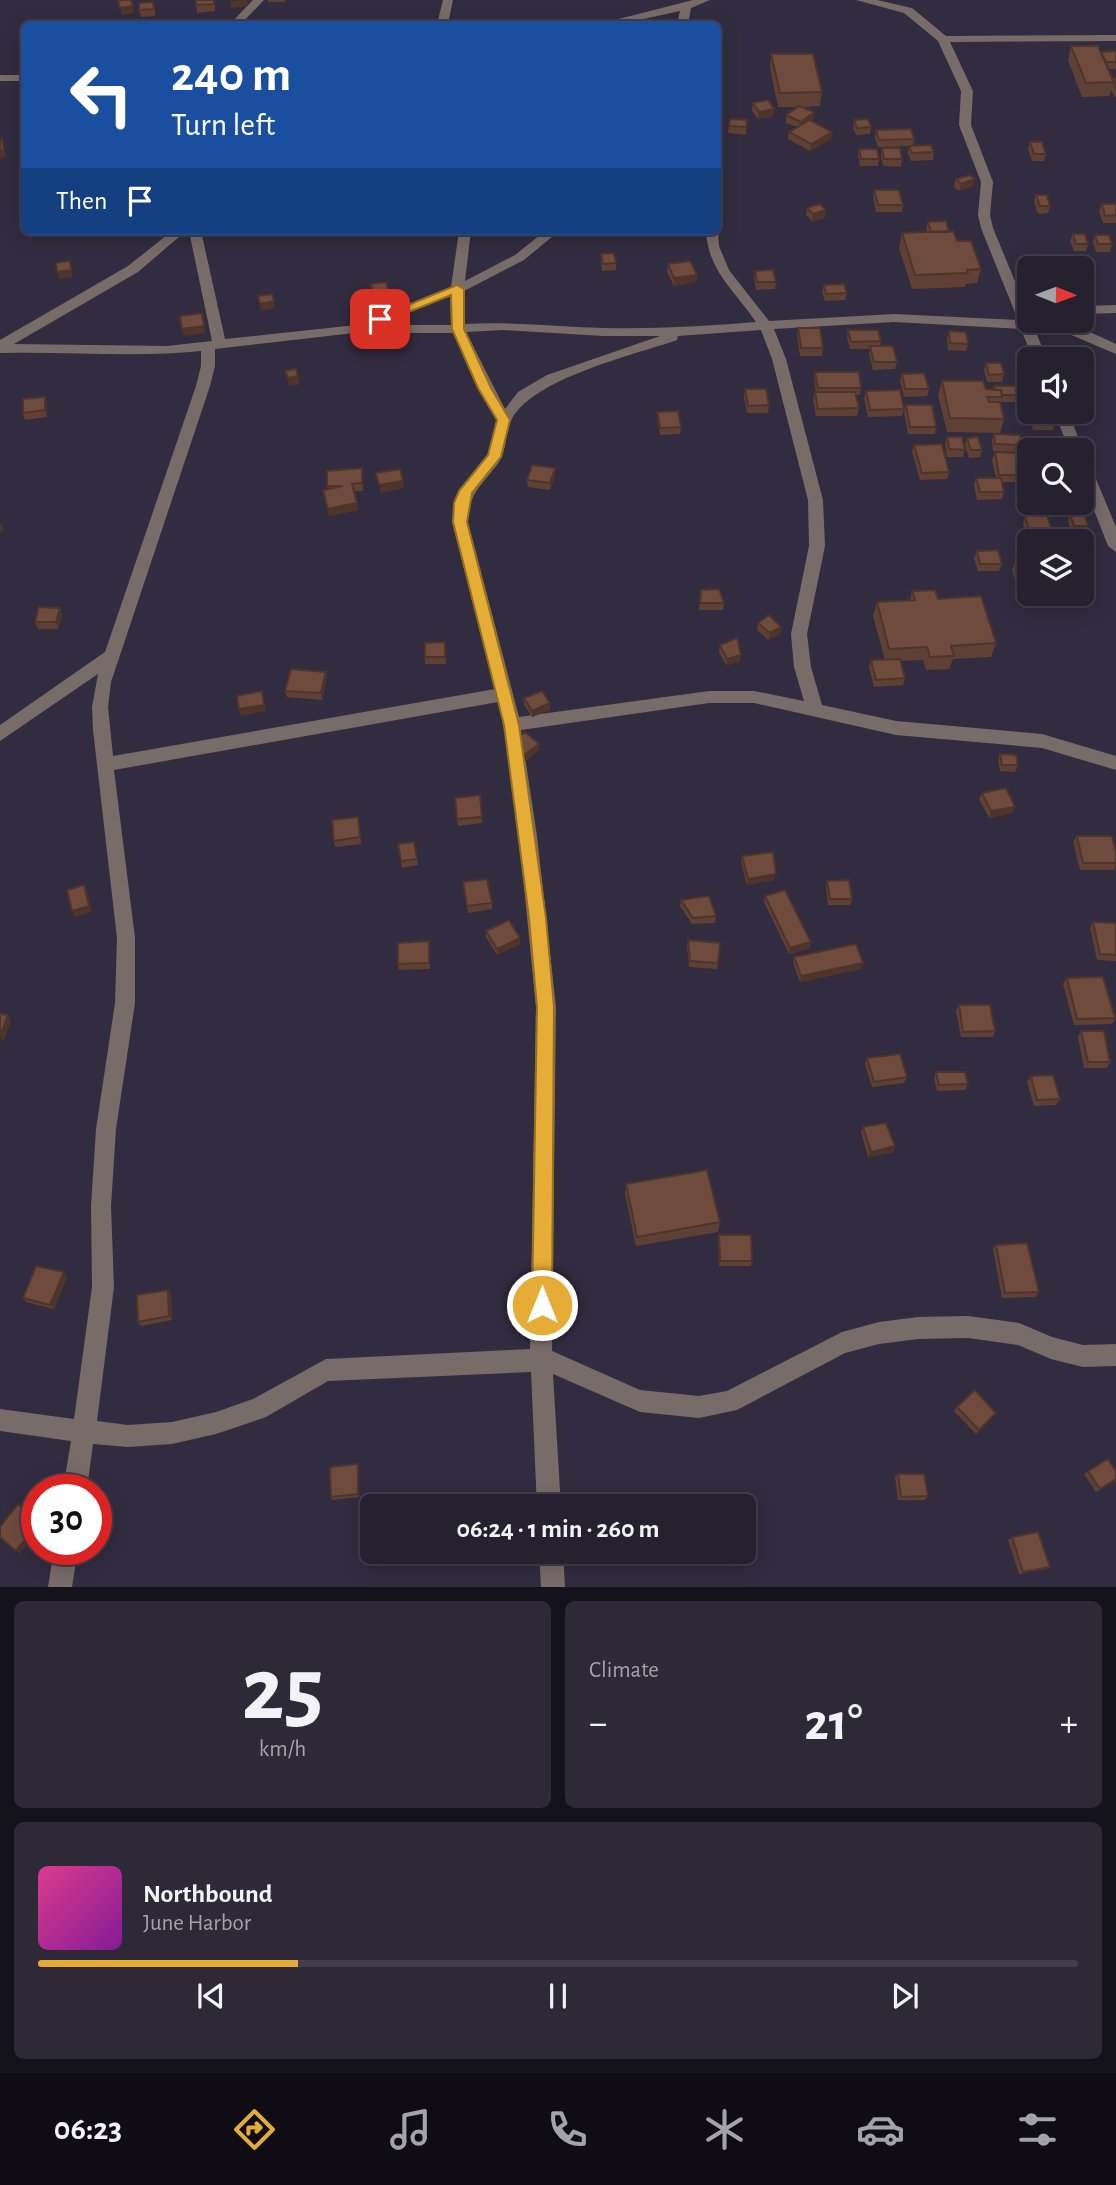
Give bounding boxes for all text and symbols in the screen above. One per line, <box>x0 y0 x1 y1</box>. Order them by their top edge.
icon: left <box>56 49 147 140</box>
text: 240 m <box>171 51 291 100</box>
text: Turn left <box>171 109 275 141</box>
icon: arrive <box>121 182 159 220</box>
text: Then <box>56 188 107 214</box>
north arrow <box>1017 256 1094 332</box>
map controls <box>1017 256 1094 606</box>
pin <box>350 289 410 349</box>
icon: arrive <box>361 300 399 338</box>
button: sound <box>1017 347 1094 424</box>
button: search <box>1017 438 1094 515</box>
button: layers <box>1017 529 1094 606</box>
position arrow <box>505 1268 579 1342</box>
speed limit sign: 30 <box>21 1474 112 1565</box>
text: 06:24 · 1 min · 260 m <box>456 1516 660 1542</box>
text: 25 <box>241 1645 324 1736</box>
text: Climate <box>589 1659 659 1682</box>
text: 21° <box>804 1697 863 1749</box>
text: − <box>589 1705 607 1743</box>
text: + <box>1060 1705 1078 1743</box>
text: km/h <box>259 1738 306 1761</box>
text: Northbound <box>143 1881 272 1907</box>
text: June Harbor <box>143 1912 251 1935</box>
icon: previous <box>192 1977 230 2015</box>
icon: pause <box>539 1977 577 2015</box>
icon: next <box>886 1977 924 2015</box>
icon: directions <box>230 2105 279 2154</box>
icon: music <box>386 2105 435 2154</box>
icon: phone <box>543 2105 592 2154</box>
icon: climate <box>700 2105 749 2154</box>
icon: car <box>856 2105 905 2154</box>
icon: filters <box>1013 2105 1062 2154</box>
text: 06:23 <box>54 2113 122 2145</box>

